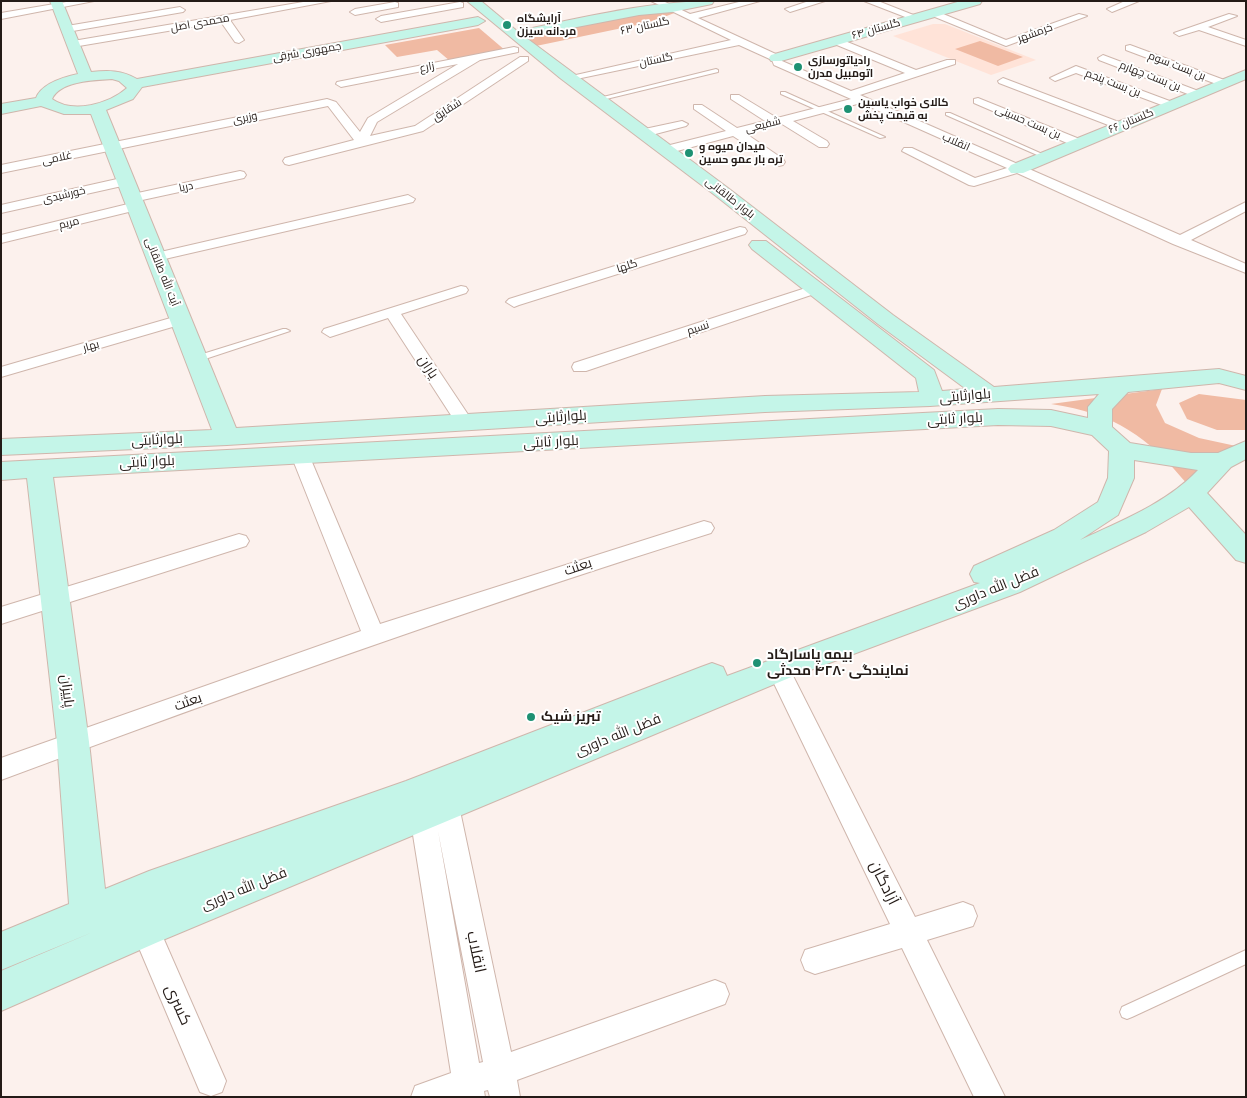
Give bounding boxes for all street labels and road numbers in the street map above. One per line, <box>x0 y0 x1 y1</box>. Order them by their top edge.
street label: محمدی اصل <box>169 11 231 35</box>
street label: گلستان ۶۳ <box>619 14 671 38</box>
street label: گلستان ۶۴ <box>850 16 902 42</box>
street label: خرمشهر <box>1016 21 1054 45</box>
street label: جمهوری شرقی <box>272 39 342 65</box>
street label: بن بست سوم <box>1146 49 1208 83</box>
street label: گلستان <box>638 50 674 70</box>
street label: بن بست چهارم <box>1117 58 1183 94</box>
street label: زارع <box>418 59 436 75</box>
street label: بن بست پنجم <box>1083 66 1143 100</box>
street label: شقایق <box>430 96 464 124</box>
street label: بن بست حسینی <box>993 102 1063 142</box>
street label: گلستان ۶۶ <box>1106 106 1156 136</box>
street label: وزیری <box>231 109 259 127</box>
street label: شفیعی <box>744 114 782 136</box>
street label: انقلاب <box>940 130 972 154</box>
street label: غلامی <box>41 148 73 168</box>
street label: بلوار طالقانی <box>703 175 757 221</box>
street label: دریا <box>178 179 194 195</box>
street label: خورشیدی <box>41 184 87 206</box>
street label: مریم <box>57 214 81 232</box>
street label: آیت الله طالقانی <box>142 236 182 308</box>
street label: گلها <box>615 256 639 276</box>
street label: نسیم <box>685 318 711 338</box>
street label: بهار <box>81 337 101 355</box>
street label: یاران <box>414 352 442 382</box>
street label: بلوارثابتی <box>939 385 991 407</box>
street label: بلوارثابتی <box>535 407 587 427</box>
street label: بلوار ثابتی <box>927 409 983 429</box>
street label: بلوارثابتی <box>131 430 183 450</box>
street label: بلوار ثابتی <box>523 432 579 452</box>
street label: بلوار ثابتی <box>119 452 175 472</box>
street label: بعثت <box>562 554 594 580</box>
street label: فضل الله داوری <box>951 563 1041 613</box>
street label: پاییزان <box>57 674 77 708</box>
street label: بعثت <box>172 689 204 715</box>
street label: فضل الله داوری <box>573 710 663 760</box>
street label: آزادگان <box>865 858 903 908</box>
street label: فضل الله داوری <box>199 864 289 914</box>
street label: انقلاب <box>462 929 490 975</box>
street label: کسری <box>161 982 195 1028</box>

